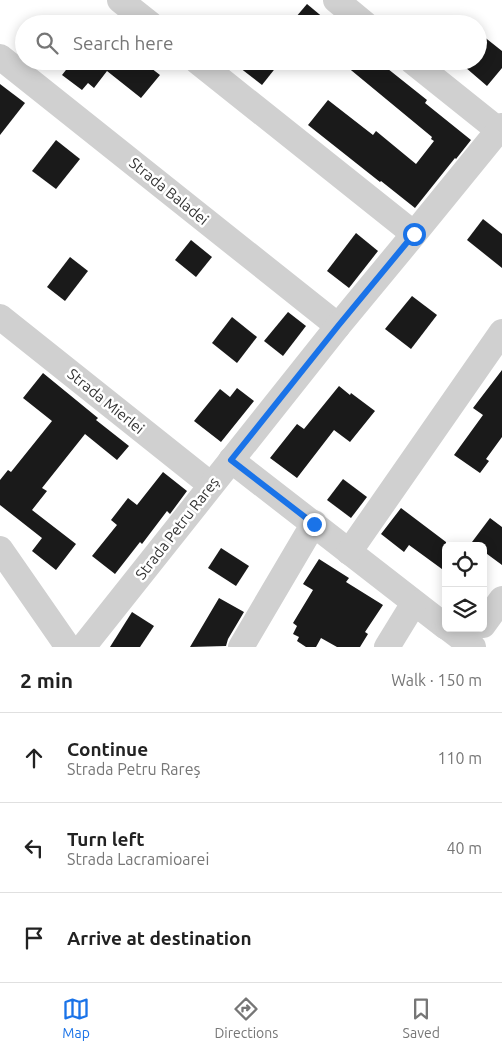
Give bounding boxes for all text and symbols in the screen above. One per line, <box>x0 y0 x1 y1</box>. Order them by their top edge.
search box <box>15 15 487 70</box>
icon: search <box>33 29 61 57</box>
text: Search here <box>73 32 173 54</box>
street label: Strada Baladei <box>126 154 212 228</box>
route start <box>403 223 426 246</box>
street label: Strada Mierlei <box>64 365 148 437</box>
street label: Strada Petru Rareș <box>132 473 222 583</box>
route end <box>303 513 326 536</box>
map controls <box>442 542 487 632</box>
button: locate <box>442 542 487 587</box>
button: layers <box>442 587 487 632</box>
text: 2 min <box>20 668 73 692</box>
text: Walk · 150 m <box>391 671 482 689</box>
text: Continue <box>67 738 148 760</box>
icon: ahead <box>20 744 48 772</box>
text: 110 m <box>437 749 482 767</box>
text: Strada Petru Rareș <box>67 760 200 778</box>
text: Turn left <box>67 828 145 850</box>
icon: left <box>20 834 48 862</box>
text: 40 m <box>446 839 482 857</box>
text: Strada Lacramioarei <box>67 850 209 868</box>
icon: arrive <box>20 924 48 952</box>
text: Arrive at destination <box>67 927 252 949</box>
tab: Map <box>62 995 90 1041</box>
tab: Directions <box>214 995 278 1041</box>
tab: Saved <box>403 995 440 1041</box>

